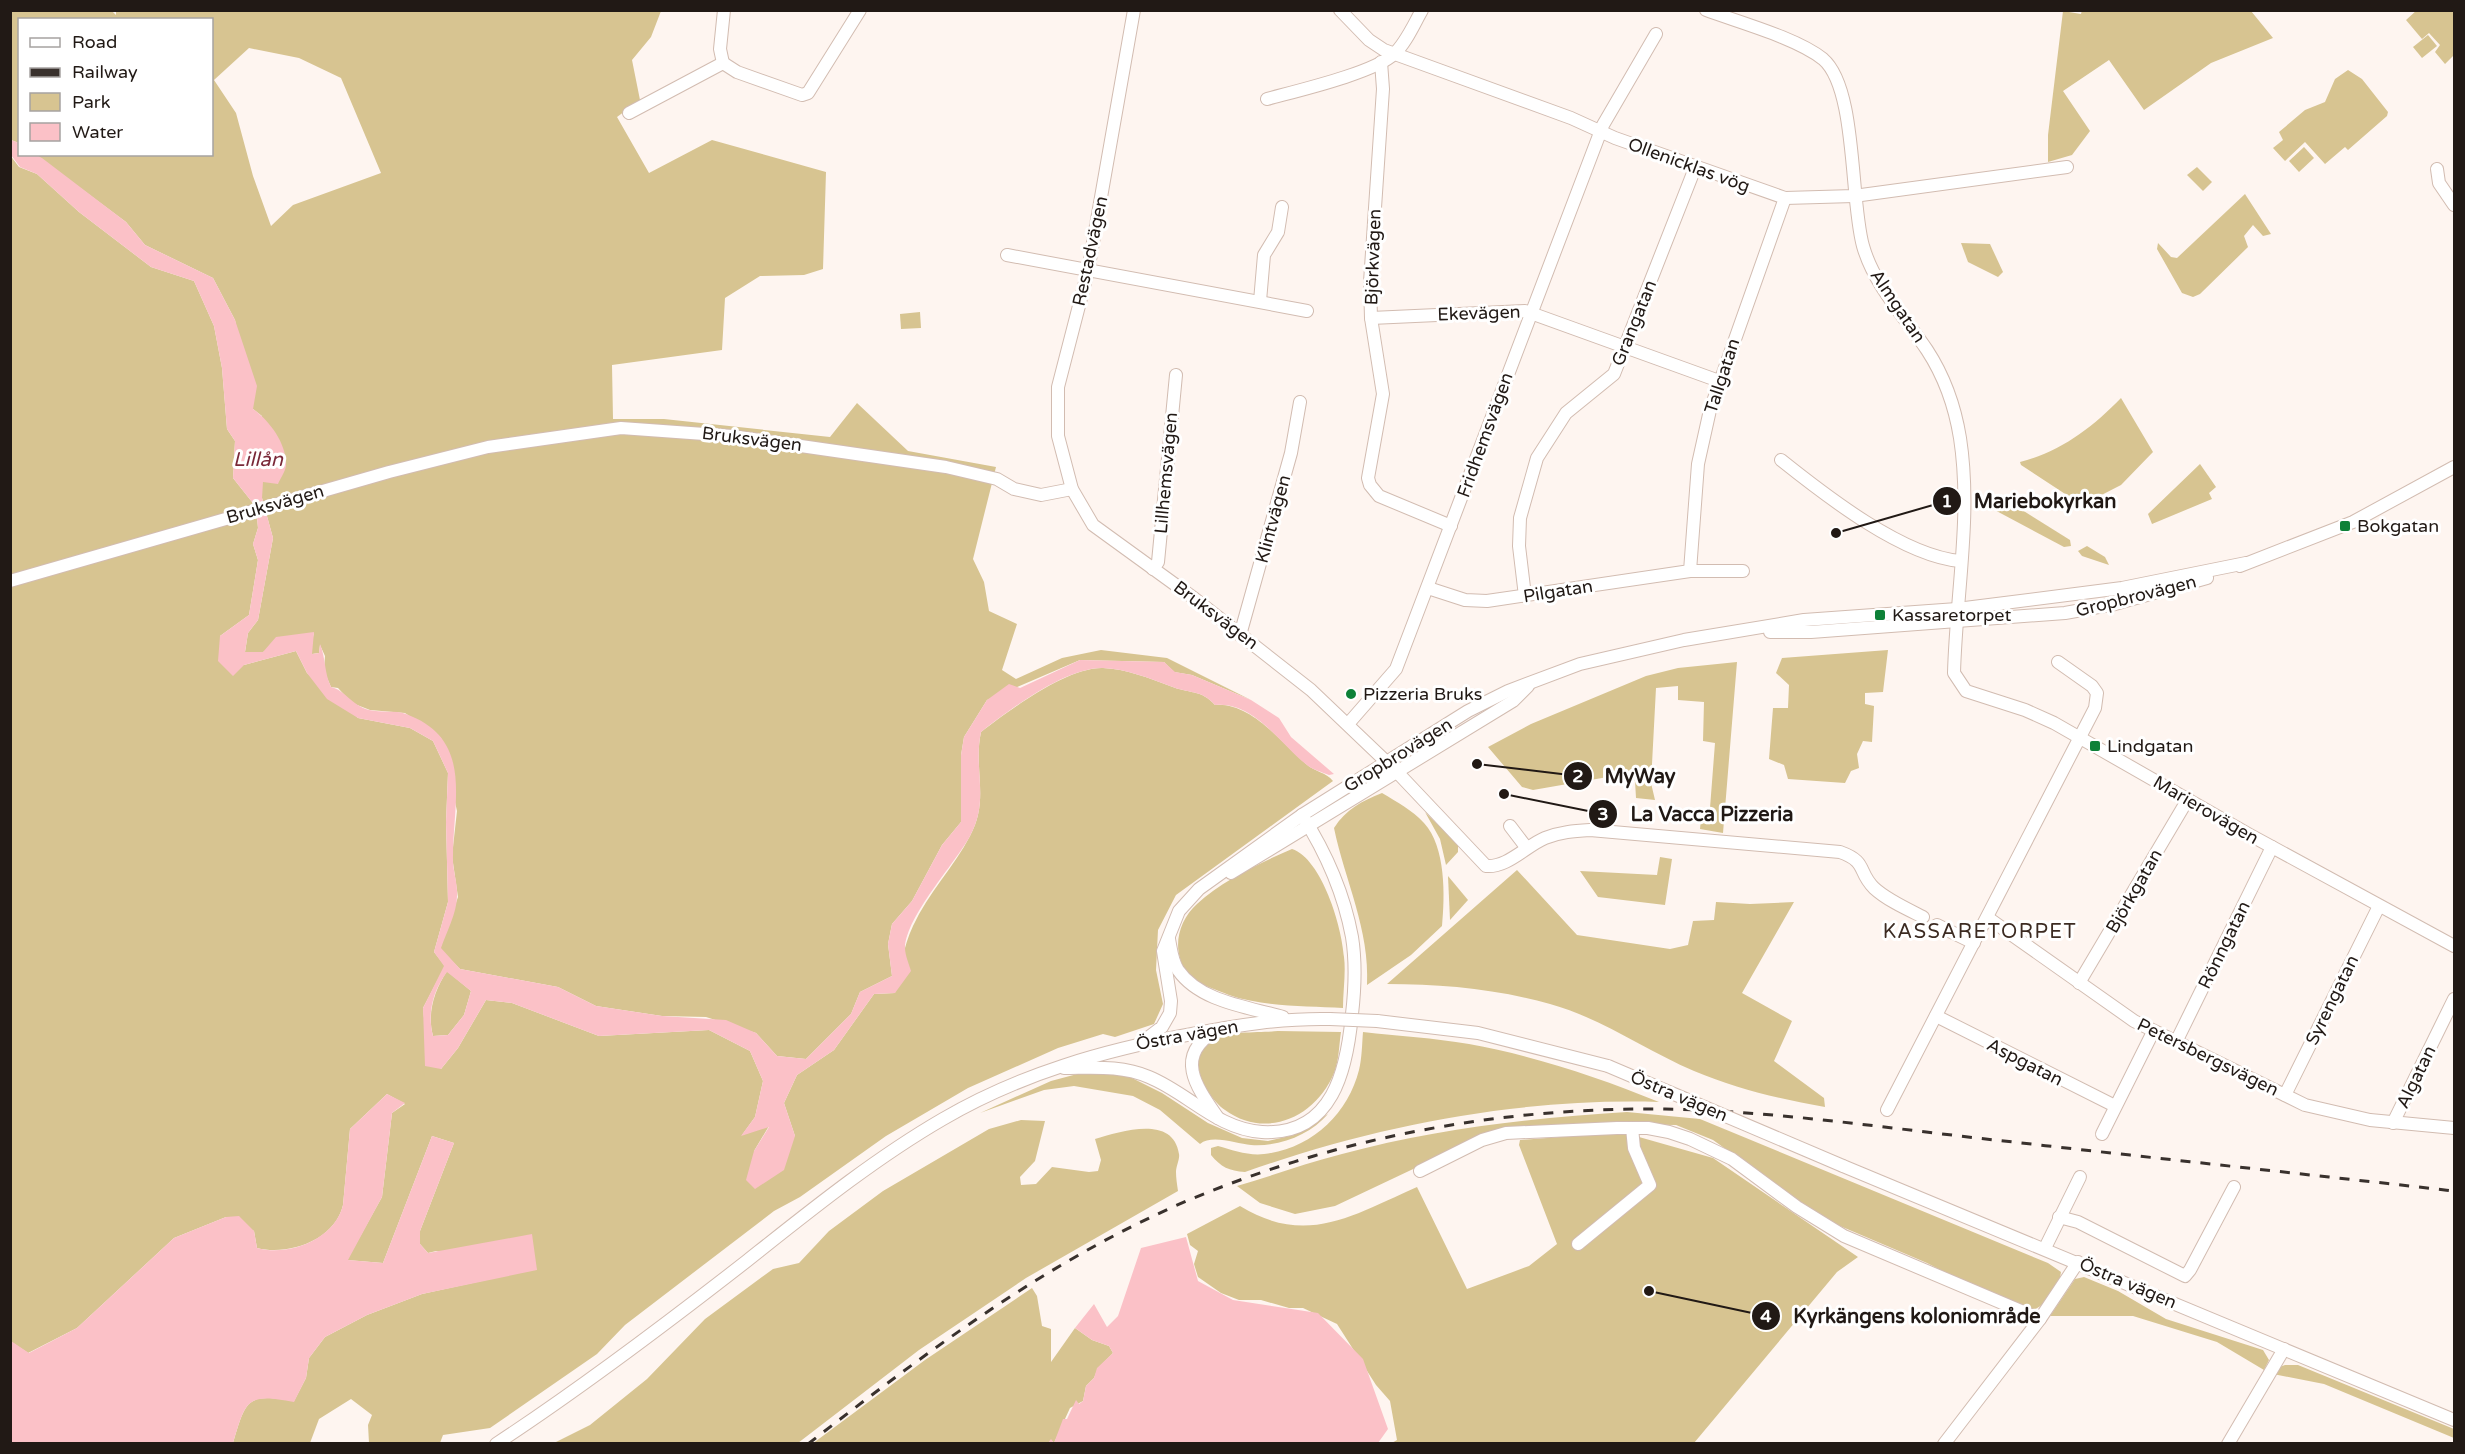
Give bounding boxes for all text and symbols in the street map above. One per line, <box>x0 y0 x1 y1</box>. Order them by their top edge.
legend <box>18 18 213 156</box>
text: Road <box>72 31 117 53</box>
text: Railway <box>72 61 138 83</box>
text: Park <box>72 91 111 113</box>
text: Water <box>72 121 123 143</box>
street label: Ollenicklas vög <box>1625 133 1753 197</box>
street label: Restadvägen <box>1068 194 1112 308</box>
street label: Björkvägen <box>1360 208 1386 306</box>
street label: Almgatan <box>1866 265 1930 347</box>
street label: Grangatan <box>1607 277 1661 369</box>
street label: Ekevägen <box>1437 301 1521 325</box>
street label: Tallgatan <box>1700 336 1744 416</box>
street label: Fridhemsvägen <box>1452 369 1518 501</box>
street label: Lillhemsvägen <box>1150 411 1182 535</box>
street label: Bruksvägen <box>701 422 803 456</box>
water label: Lillån <box>233 448 284 472</box>
street label: Klintvägen <box>1251 472 1295 566</box>
street label: Bruksvägen <box>224 480 326 528</box>
callout: Mariebokyrkan <box>1932 482 2128 520</box>
text: 1 <box>1941 490 1953 512</box>
text: Mariebokyrkan <box>1974 490 2116 514</box>
place label: Bokgatan <box>2357 515 2439 537</box>
marker: Bokgatan <box>2338 519 2352 533</box>
street label: Gropbrovägen <box>2073 570 2199 622</box>
street label: Pilgatan <box>1522 575 1594 607</box>
street label: Bruksvägen <box>1169 576 1263 654</box>
place label: Kassaretorpet <box>1892 604 2012 626</box>
marker: Kassaretorpet <box>1873 608 1887 622</box>
place label: Pizzeria Bruks <box>1363 683 1482 705</box>
marker: Pizzeria Bruks <box>1344 687 1358 701</box>
street label: Gropbrovägen <box>1340 713 1456 797</box>
place label: Lindgatan <box>2107 735 2193 757</box>
marker: Lindgatan <box>2088 739 2102 753</box>
callout: MyWay <box>1563 757 1688 795</box>
text: 2 <box>1572 765 1584 787</box>
text: MyWay <box>1604 765 1676 789</box>
street label: Marierovägen <box>2149 771 2263 849</box>
callout: La Vacca Pizzeria <box>1588 795 1805 833</box>
text: 3 <box>1597 803 1609 825</box>
text: La Vacca Pizzeria <box>1630 803 1794 827</box>
street label: Björkgatan <box>2101 845 2167 937</box>
street label: Rönngatan <box>2193 898 2255 992</box>
district label: KASSARETORPET <box>1883 920 2077 944</box>
street label: Syrengatan <box>2301 952 2363 1048</box>
street label: Petersbergsvägen <box>2134 1013 2282 1101</box>
street label: Östra vägen <box>1134 1015 1240 1055</box>
street label: Aspgatan <box>1983 1033 2067 1091</box>
street label: Algatan <box>2391 1042 2441 1112</box>
street label: Östra vägen <box>1627 1066 1731 1126</box>
street label: Östra vägen <box>2076 1253 2180 1313</box>
callout: Kyrkängens koloniområde <box>1751 1297 2052 1335</box>
text: 4 <box>1760 1305 1772 1327</box>
text: Kyrkängens koloniområde <box>1793 1305 2041 1329</box>

